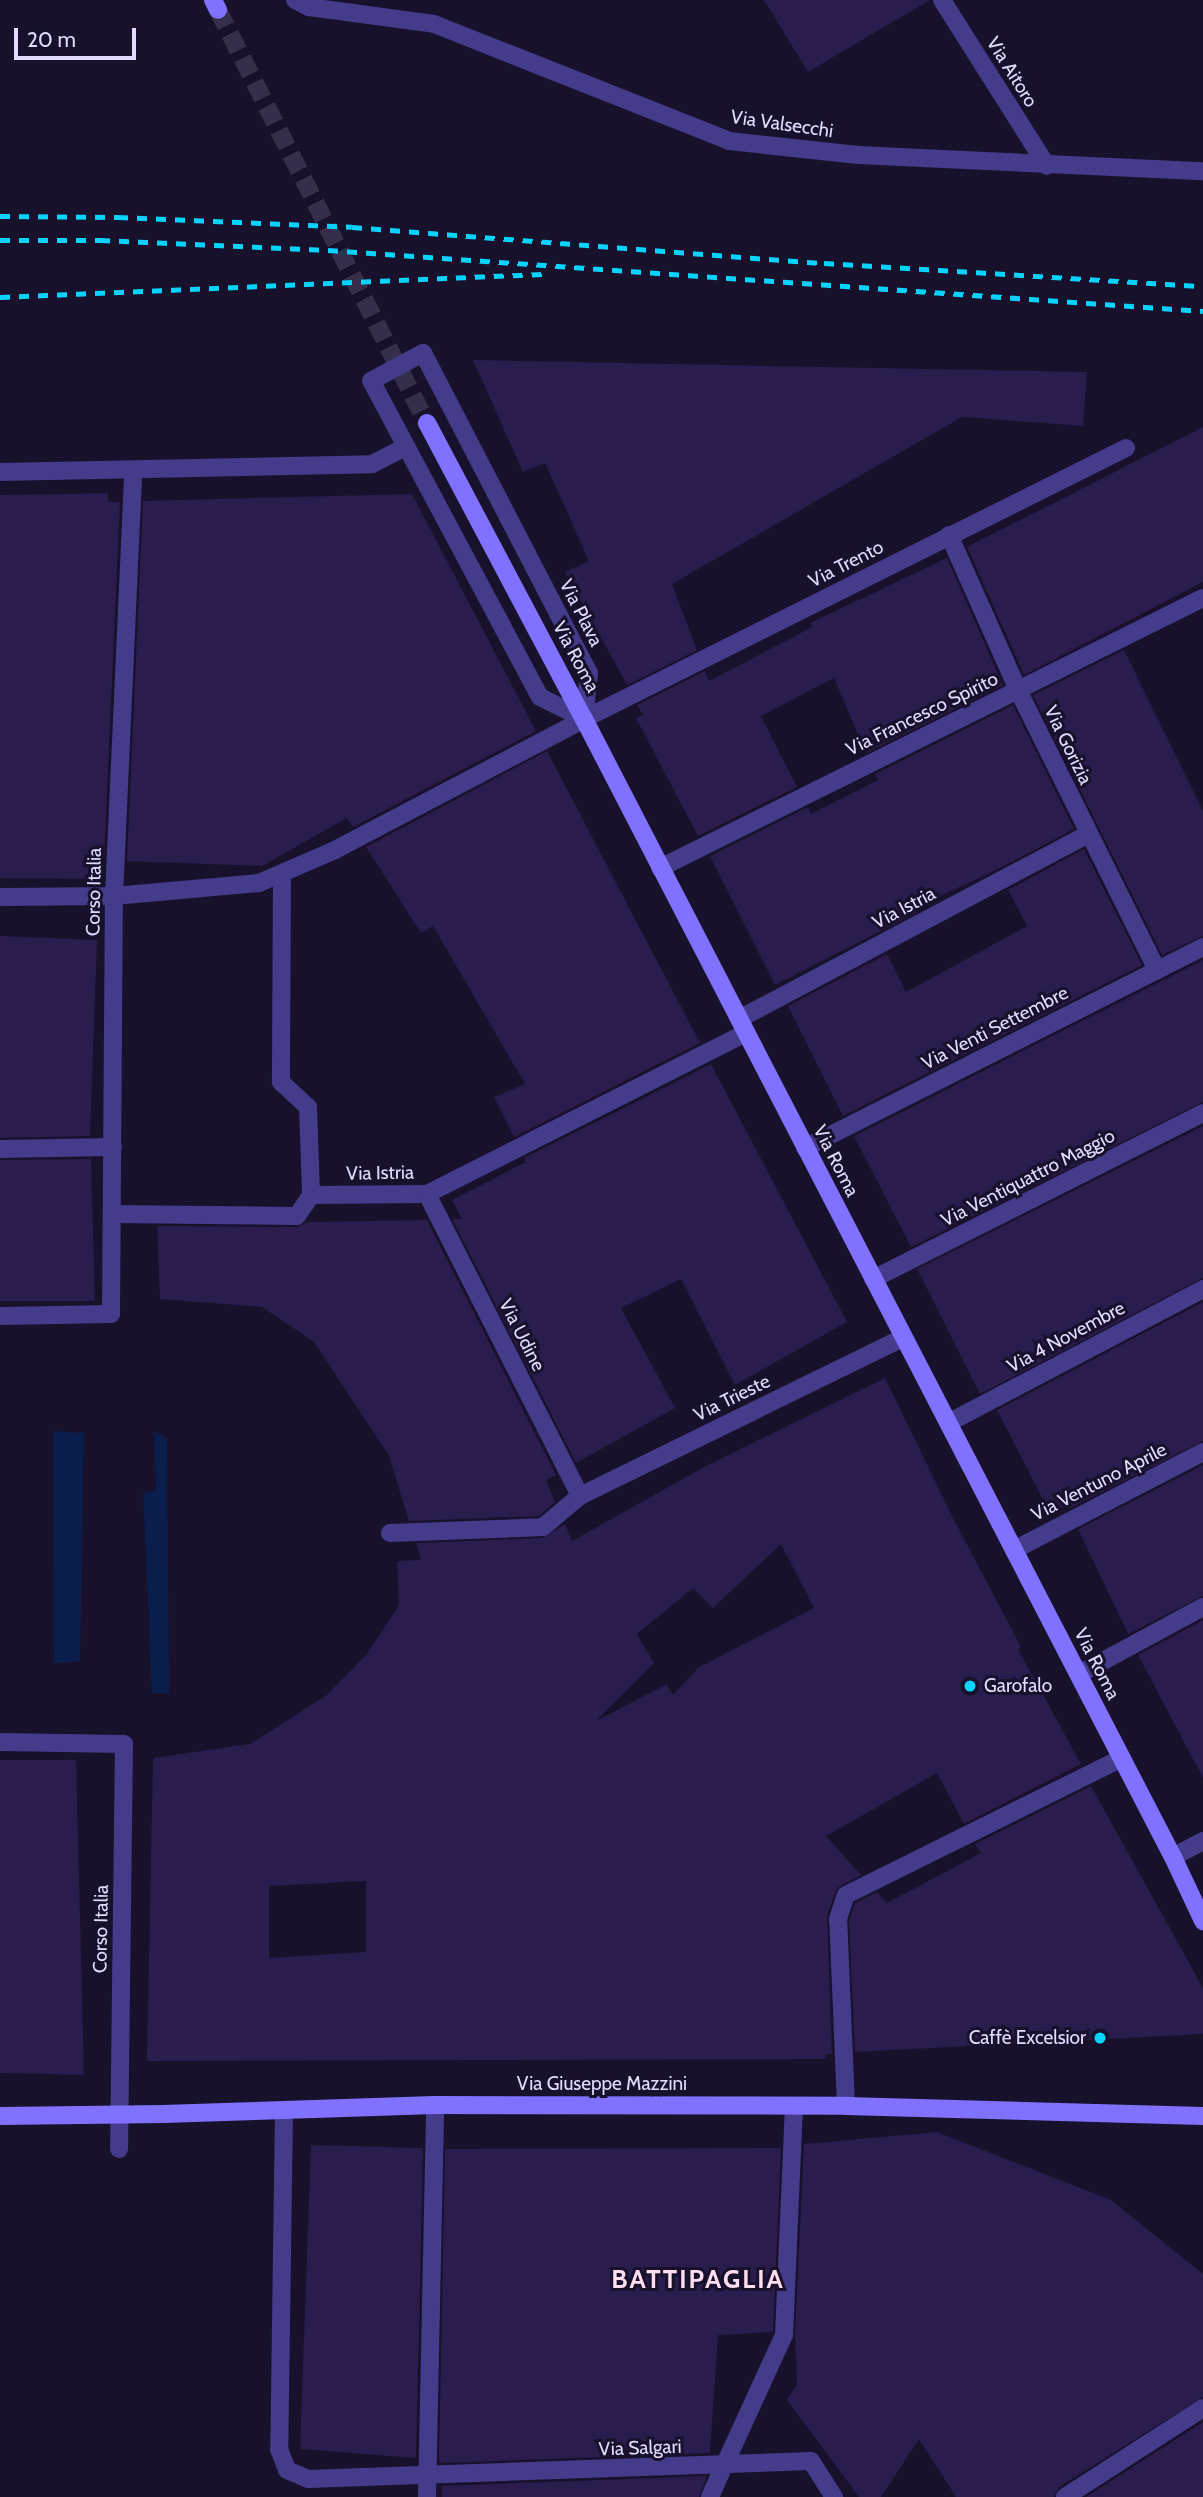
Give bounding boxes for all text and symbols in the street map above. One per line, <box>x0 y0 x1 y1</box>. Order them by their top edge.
scale bar <box>18 14 140 58</box>
text: 20 m <box>27 27 76 52</box>
street label: Via Aitoro <box>982 33 1042 111</box>
street label: Via Valsecchi <box>729 106 835 142</box>
street label: Via Trento <box>805 535 887 593</box>
street label: Via Plava <box>554 576 608 650</box>
street label: Via Roma <box>548 618 604 696</box>
street label: Via Francesco Spirito <box>842 667 1002 761</box>
street label: Via Gorizia <box>1039 702 1097 788</box>
street label: Corso Italia <box>82 848 106 936</box>
street label: Via Istria <box>869 882 939 934</box>
street label: Via Venti Settembre <box>918 981 1072 1075</box>
street label: Via Roma <box>808 1121 864 1201</box>
street label: Via Ventiquattro Maggio <box>937 1124 1119 1232</box>
street label: Via Istria <box>346 1161 414 1185</box>
street label: Via Udine <box>494 1295 550 1375</box>
street label: Via 4 Novembre <box>1003 1296 1129 1378</box>
street label: Via Trieste <box>690 1370 774 1426</box>
street label: Via Ventuno Aprile <box>1028 1438 1170 1526</box>
street label: Via Roma <box>1069 1624 1125 1704</box>
place label: Garofalo <box>984 1675 1052 1697</box>
marker: Garofalo <box>962 1678 978 1694</box>
street label: Corso Italia <box>89 1885 113 1973</box>
place label: Caffè Excelsior <box>969 2027 1086 2049</box>
marker: Caffè Excelsior <box>1092 2030 1108 2046</box>
street label: Via Giuseppe Mazzini <box>517 2073 687 2095</box>
district label: BATTIPAGLIA <box>613 2264 783 2296</box>
street label: Via Salgari <box>598 2435 682 2461</box>

